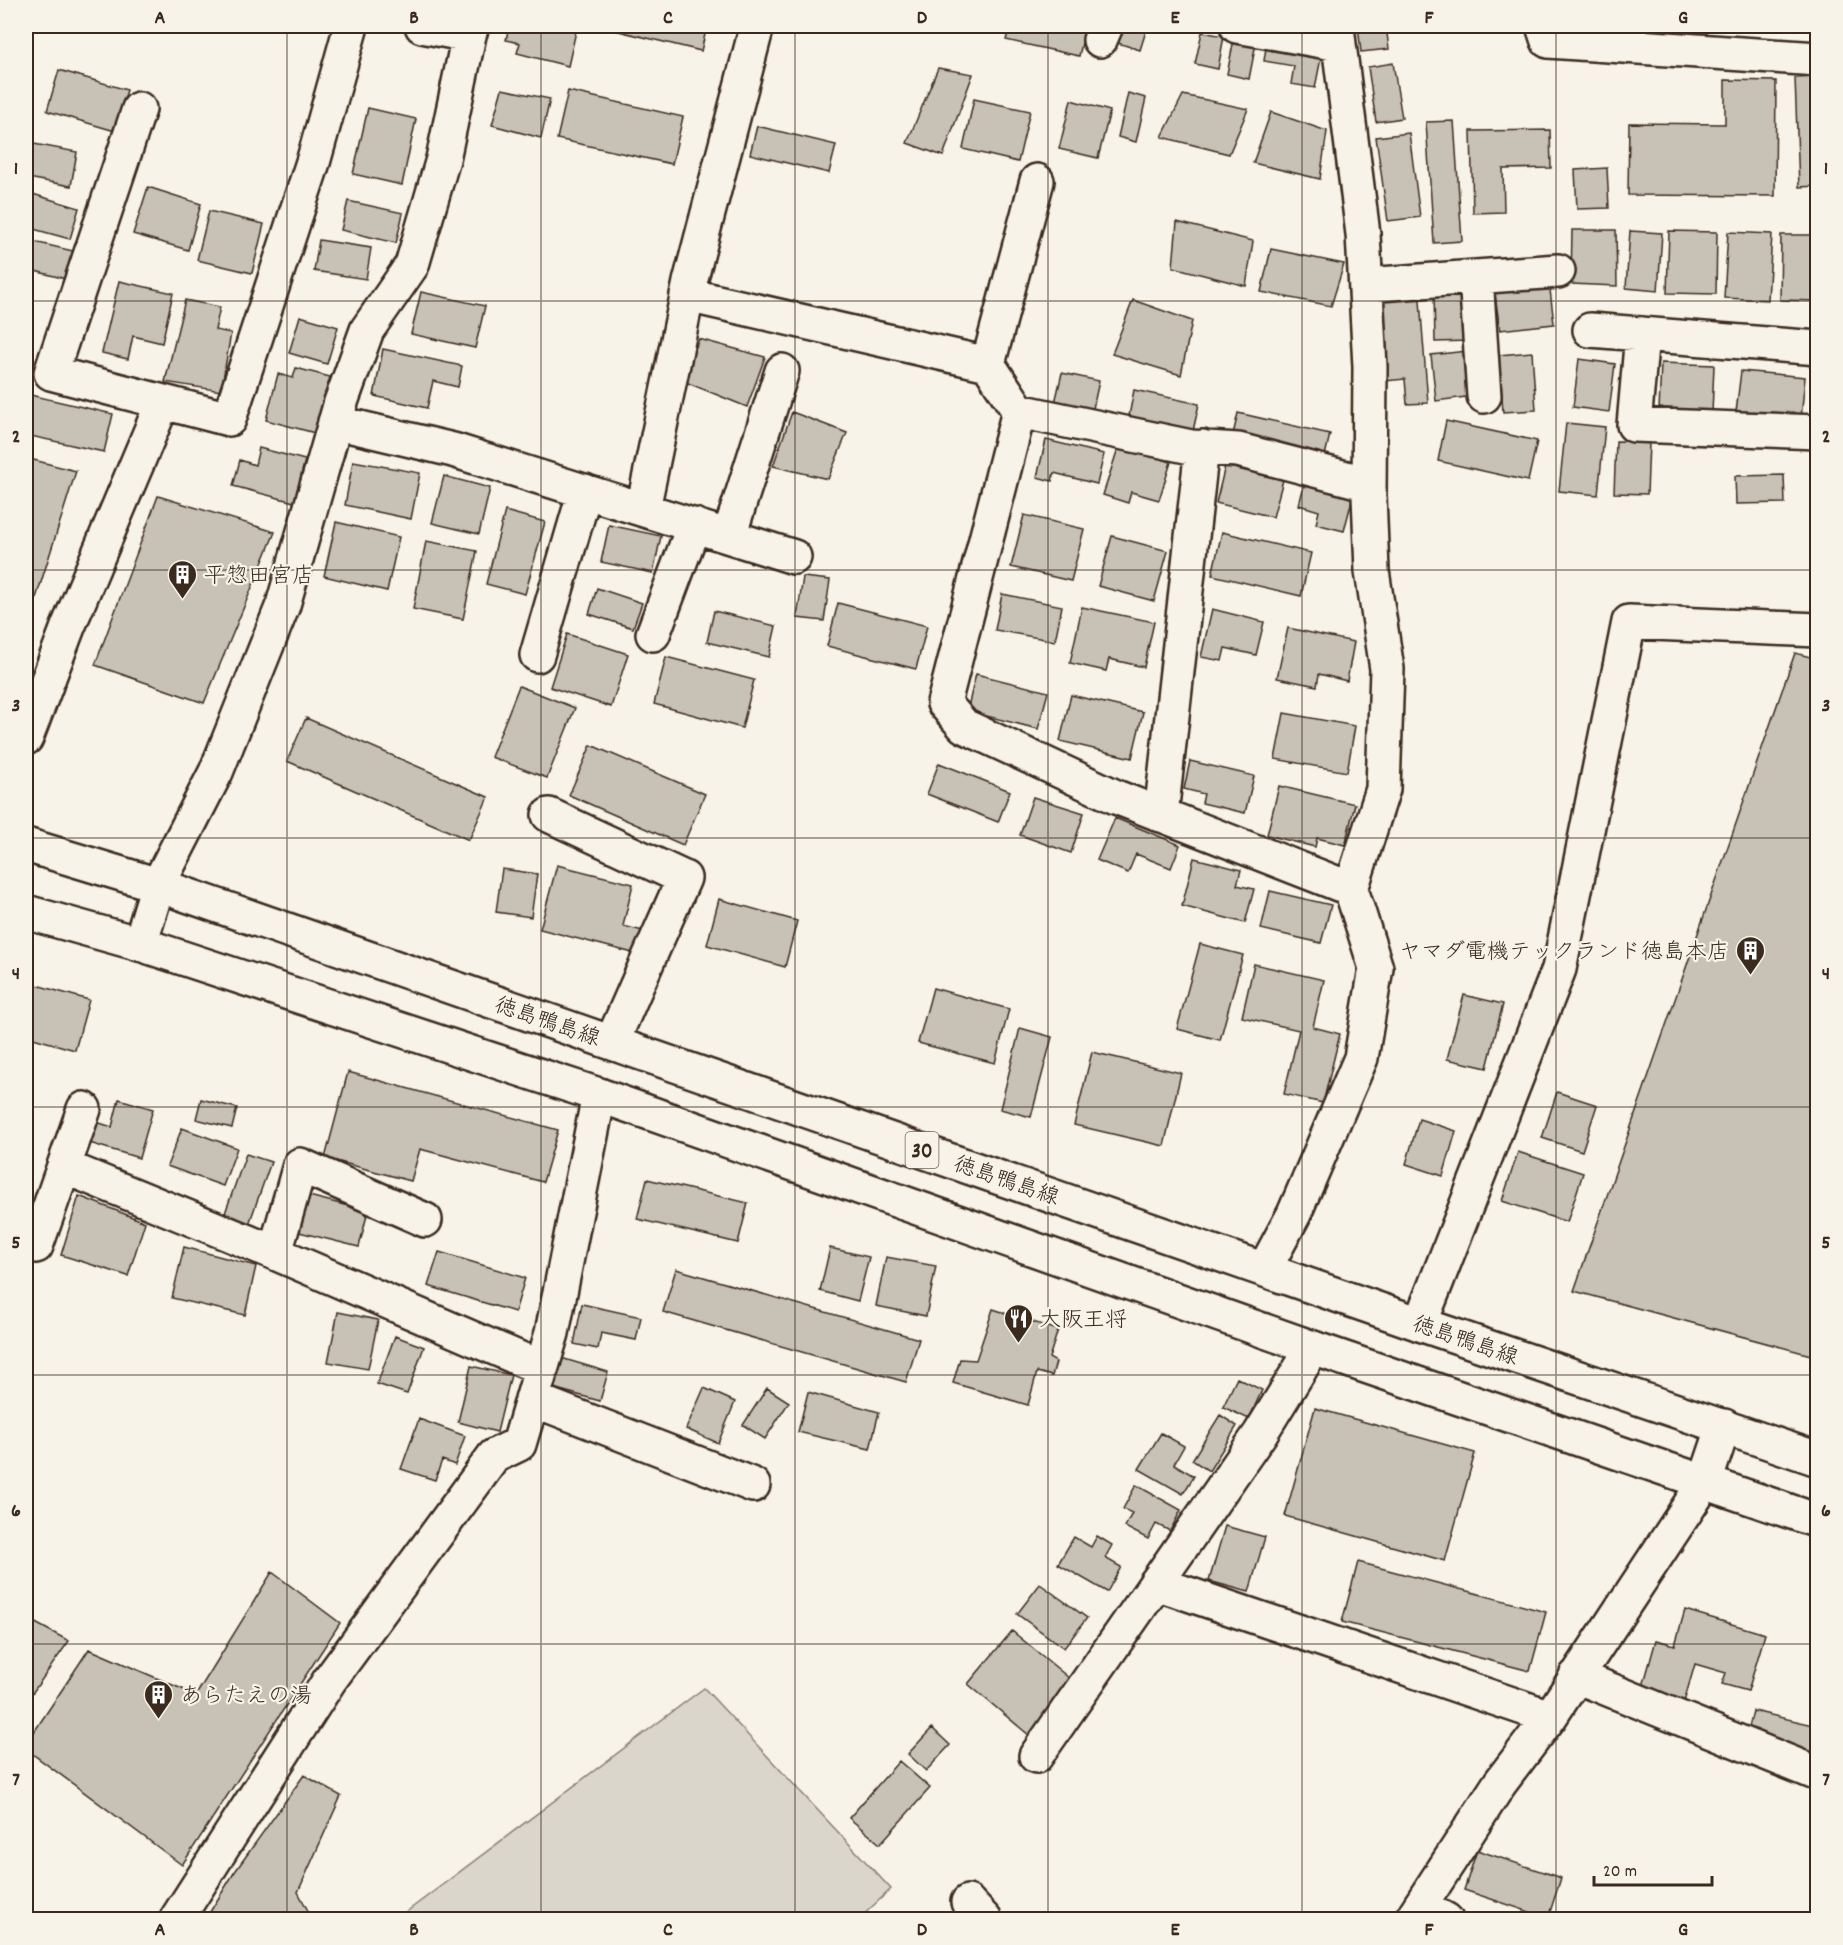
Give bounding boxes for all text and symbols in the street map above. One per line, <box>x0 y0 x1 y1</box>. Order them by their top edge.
text: A <box>155 5 166 33</box>
text: B <box>409 5 419 33</box>
text: C <box>663 5 673 33</box>
text: D <box>917 5 928 33</box>
text: E <box>1170 5 1180 33</box>
text: F <box>1425 5 1435 33</box>
text: G <box>1678 5 1688 33</box>
text: 1 <box>14 156 18 184</box>
text: 1 <box>1824 156 1828 184</box>
text: 2 <box>12 424 20 452</box>
text: 2 <box>1822 424 1830 452</box>
building icon: 平惣田宮店 <box>167 558 199 600</box>
place label: 平惣田宮店 <box>204 562 314 593</box>
text: 3 <box>12 693 20 721</box>
text: 3 <box>1822 693 1830 721</box>
building icon: ヤマダ電機テックランド徳島本店 <box>1734 934 1766 976</box>
place label: ヤマダ電機テックランド徳島本店 <box>1399 938 1729 969</box>
text: 4 <box>12 961 20 989</box>
text: 4 <box>1822 961 1830 989</box>
street label: 徳島鴨島線 <box>490 991 604 1056</box>
road number: 30 <box>906 1132 938 1168</box>
street label: 徳島鴨島線 <box>949 1150 1063 1215</box>
text: 5 <box>11 1230 21 1258</box>
text: 5 <box>1821 1230 1831 1258</box>
restaurant icon: 大阪王将 <box>1002 1302 1034 1344</box>
place label: 大阪王将 <box>1039 1306 1127 1337</box>
street label: 徳島鴨島線 <box>1408 1310 1522 1375</box>
text: 6 <box>11 1498 21 1526</box>
text: 6 <box>1821 1498 1831 1526</box>
building icon: あらたえの湯 <box>143 1678 175 1720</box>
place label: あらたえの湯 <box>180 1682 312 1713</box>
text: 7 <box>12 1767 20 1795</box>
text: 7 <box>1822 1767 1830 1795</box>
scale bar <box>1594 1849 1712 1887</box>
text: 20 m <box>1603 1860 1637 1885</box>
text: A <box>155 1917 166 1945</box>
text: B <box>409 1917 419 1945</box>
text: C <box>663 1917 673 1945</box>
text: D <box>917 1917 928 1945</box>
text: E <box>1170 1917 1180 1945</box>
text: F <box>1425 1917 1435 1945</box>
text: G <box>1678 1917 1688 1945</box>

